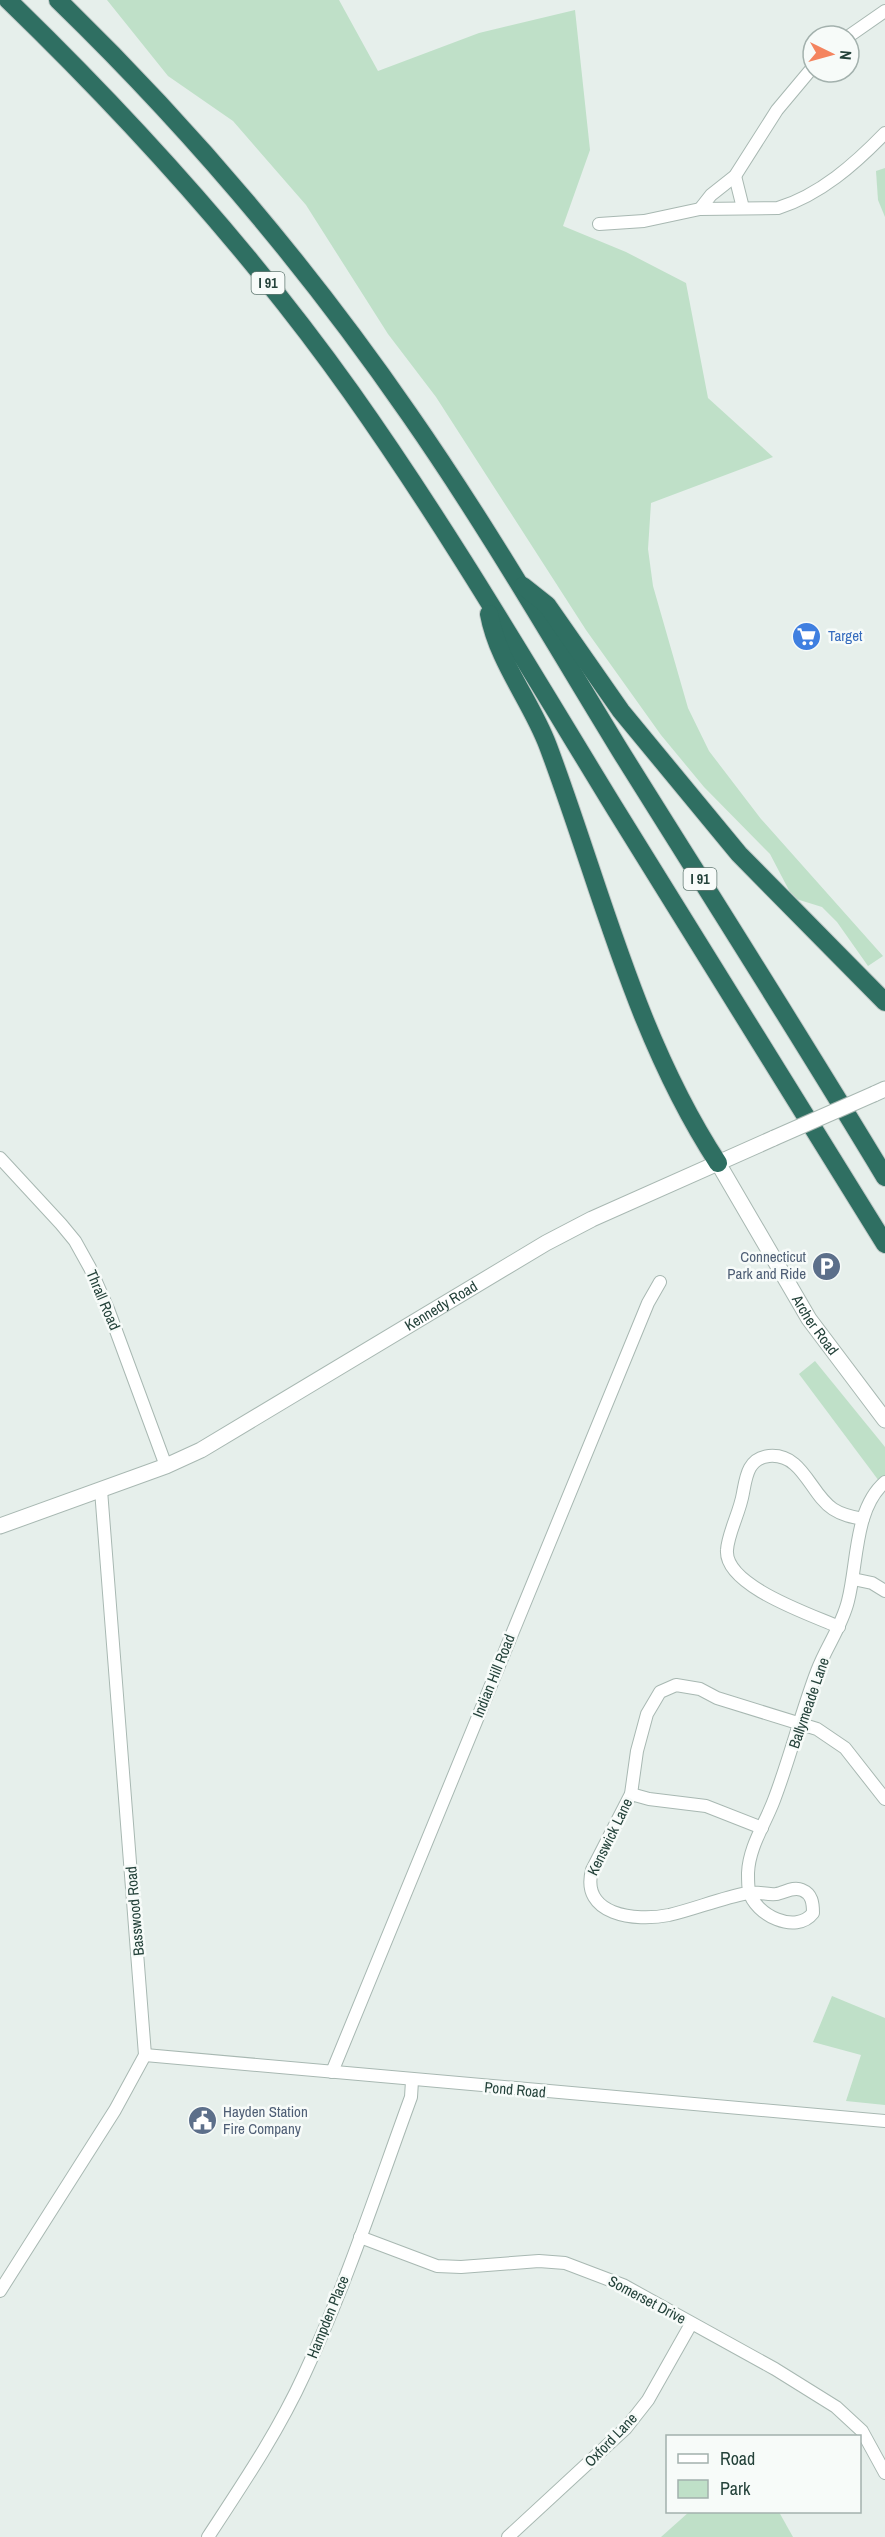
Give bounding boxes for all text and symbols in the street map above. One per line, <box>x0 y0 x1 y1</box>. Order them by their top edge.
north arrow <box>801 24 861 84</box>
text: N <box>835 50 857 61</box>
road number: I 91 <box>252 272 284 294</box>
supermarket icon: Target <box>791 620 823 652</box>
place label: Target <box>828 625 863 646</box>
road number: I 91 <box>684 868 716 890</box>
place label: Connecticut Park and Ride <box>727 1246 807 1284</box>
parking icon: Connecticut Park and Ride <box>811 1250 843 1282</box>
street label: Thrall Road <box>81 1266 126 1333</box>
street label: Kennedy Road <box>401 1276 481 1335</box>
street label: Archer Road <box>787 1290 844 1359</box>
street label: Indian Hill Road <box>467 1631 520 1721</box>
street label: Ballymeade Lane <box>783 1654 834 1751</box>
street label: Kenswick Lane <box>582 1795 637 1879</box>
street label: Basswood Road <box>120 1866 149 1957</box>
street label: Pond Road <box>483 2076 547 2103</box>
place label: Hayden Station Fire Company <box>223 2101 308 2139</box>
public building icon: Hayden Station Fire Company <box>186 2105 218 2137</box>
street label: Somerset Drive <box>605 2270 690 2329</box>
street label: Hampden Place <box>301 2272 354 2361</box>
street label: Oxford Lane <box>580 2408 642 2471</box>
legend <box>666 2435 861 2513</box>
text: Road <box>720 2446 755 2471</box>
text: Park <box>720 2476 751 2501</box>

